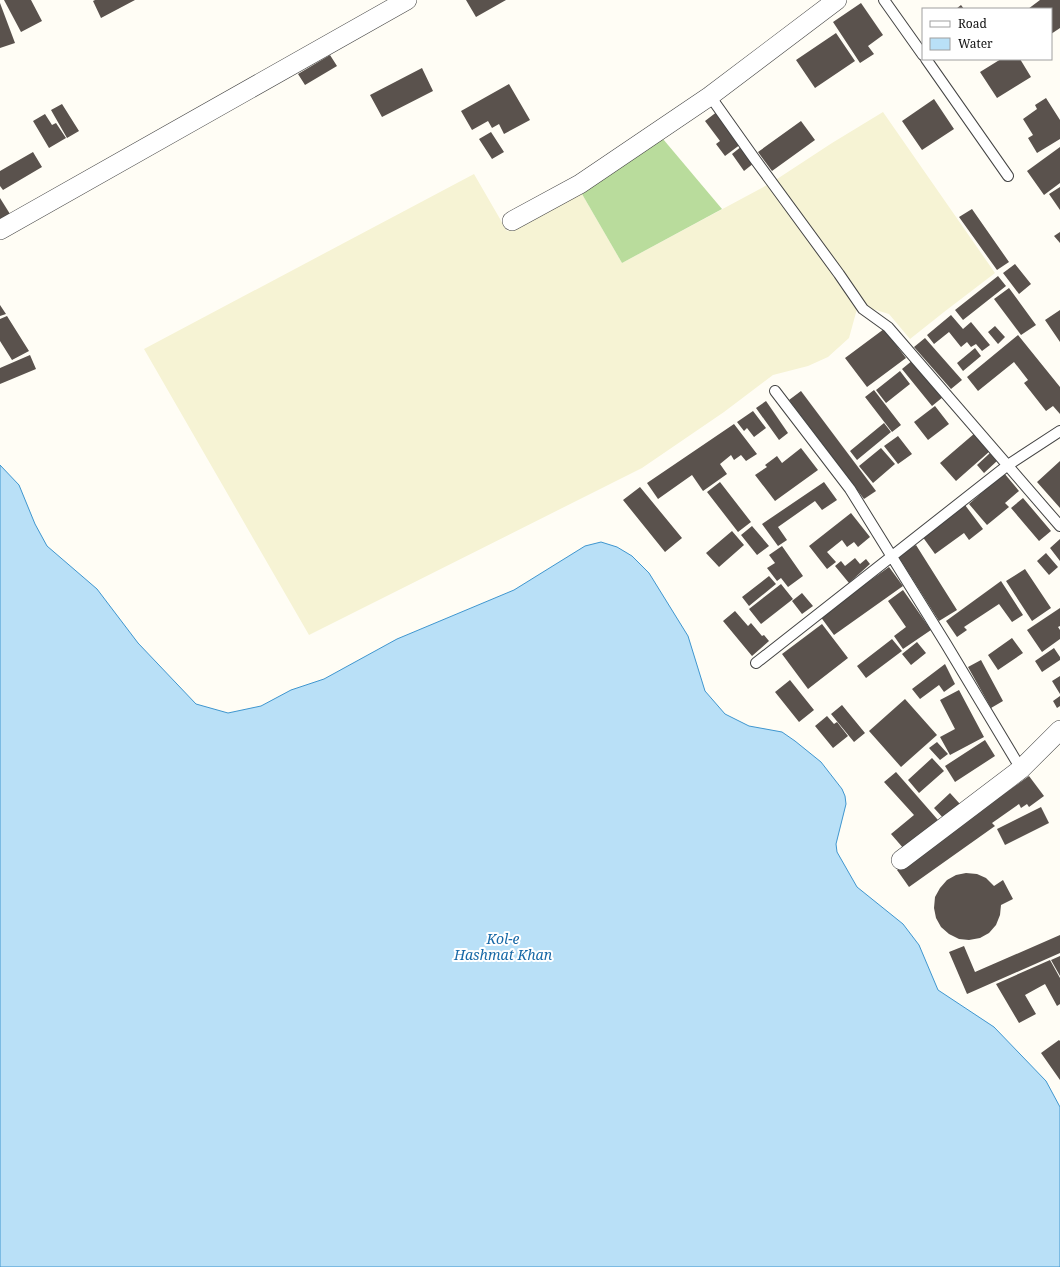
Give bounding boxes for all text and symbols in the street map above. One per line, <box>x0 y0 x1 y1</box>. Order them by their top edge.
legend <box>922 8 1052 60</box>
text: Road <box>958 15 988 32</box>
text: Water <box>958 35 993 52</box>
water label: Kol-e Hashmat Khan <box>453 929 553 964</box>

